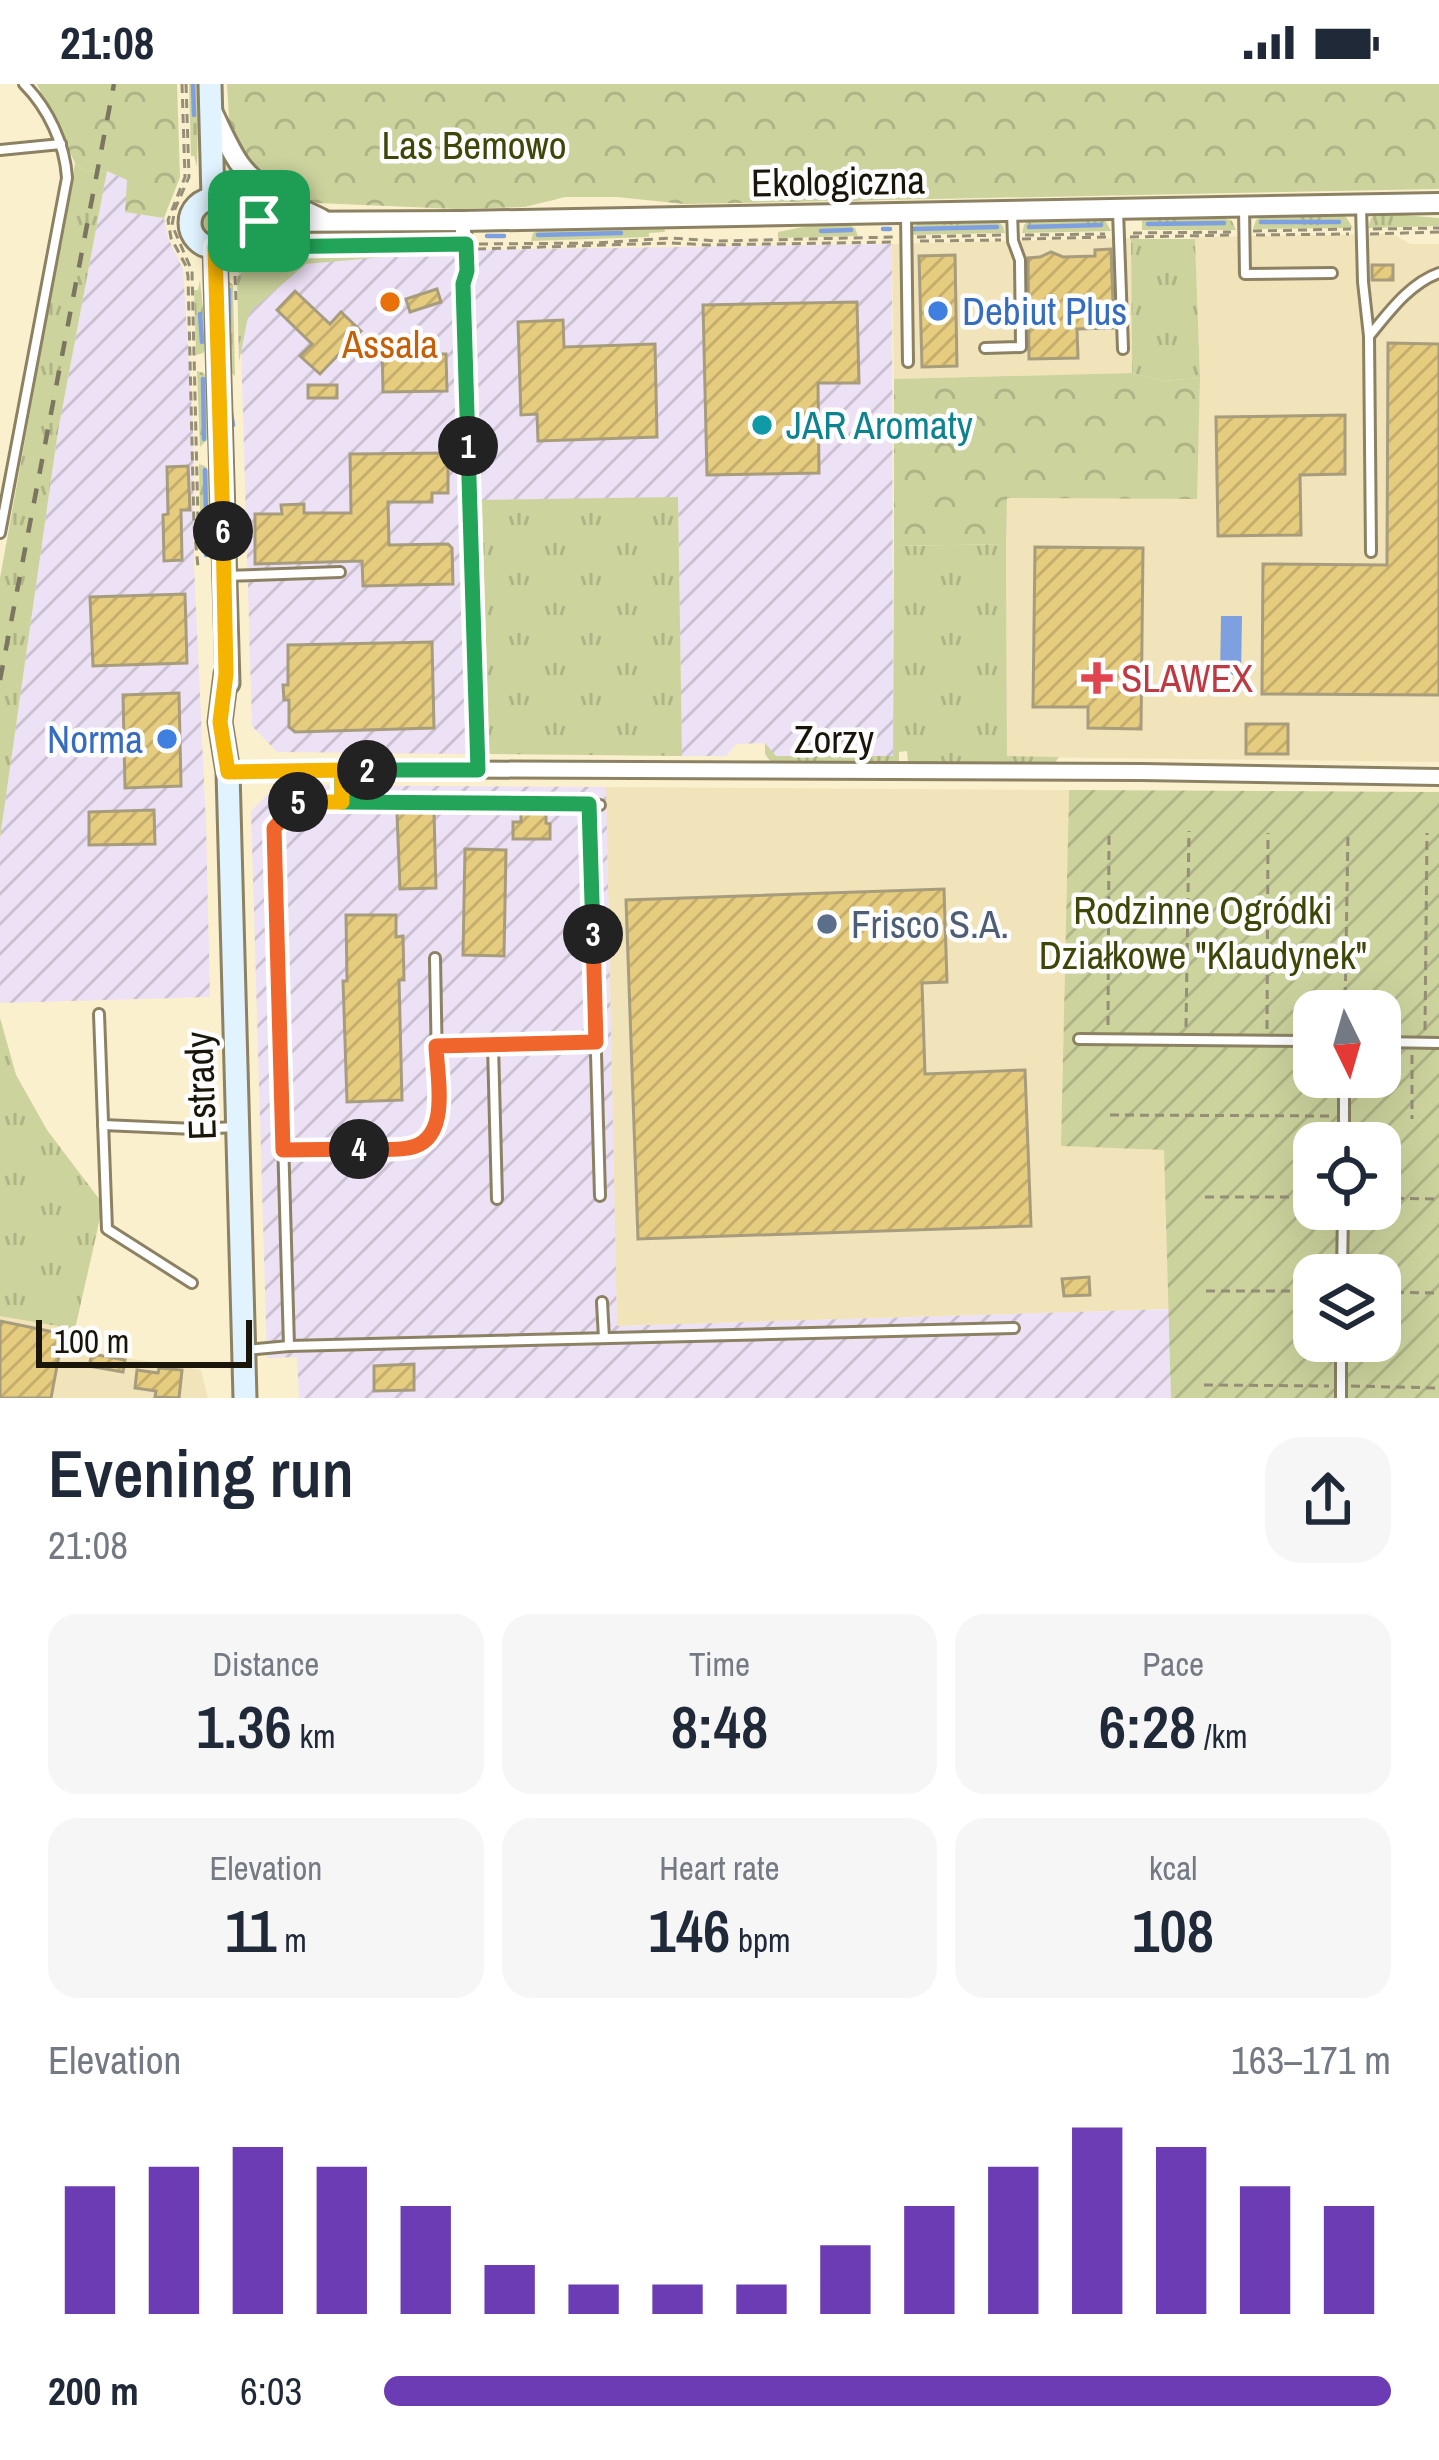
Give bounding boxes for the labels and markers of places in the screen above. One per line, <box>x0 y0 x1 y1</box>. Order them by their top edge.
pin <box>208 170 310 272</box>
place label: Debiut Plus <box>962 285 1127 337</box>
marker: Assala <box>377 289 403 315</box>
marker: Debiut Plus <box>925 298 951 324</box>
place label: Assala <box>341 318 438 370</box>
place label: JAR Aromaty <box>786 399 973 451</box>
marker: JAR Aromaty <box>749 412 775 438</box>
pin: 1 <box>438 416 498 476</box>
pin: 6 <box>193 501 253 561</box>
place label: SLAWEX <box>1121 652 1254 704</box>
marker: SLAWEX <box>1084 665 1110 691</box>
place label: Norma <box>47 713 143 765</box>
marker: Norma <box>154 726 180 752</box>
pin: 2 <box>337 740 397 800</box>
pin: 5 <box>268 772 328 832</box>
place label: Frisco S.A. <box>851 898 1009 950</box>
pin: 3 <box>563 904 623 964</box>
marker: Frisco S.A. <box>814 911 840 937</box>
pin: 4 <box>329 1119 389 1179</box>

